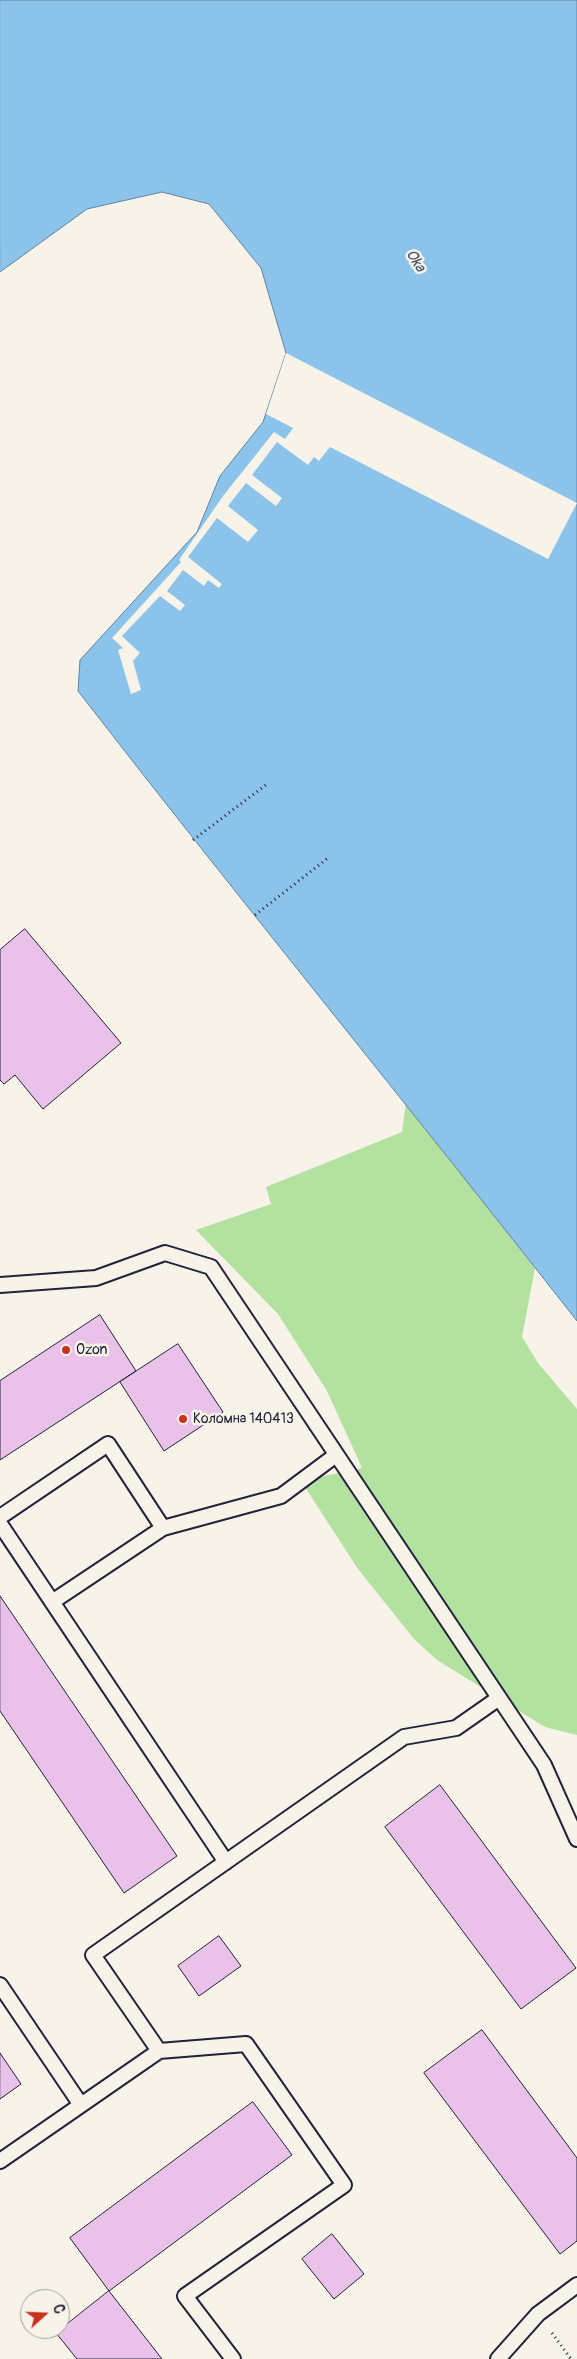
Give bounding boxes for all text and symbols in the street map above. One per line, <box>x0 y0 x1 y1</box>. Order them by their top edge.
water label: Oka <box>401 247 429 275</box>
place label: Ozon <box>76 1342 107 1358</box>
marker: Ozon <box>60 1344 72 1356</box>
place label: Коломна 140413 <box>193 1411 294 1427</box>
marker: Коломна 140413 <box>177 1413 189 1425</box>
north arrow <box>20 2289 70 2339</box>
text: С <box>49 2302 68 2316</box>

